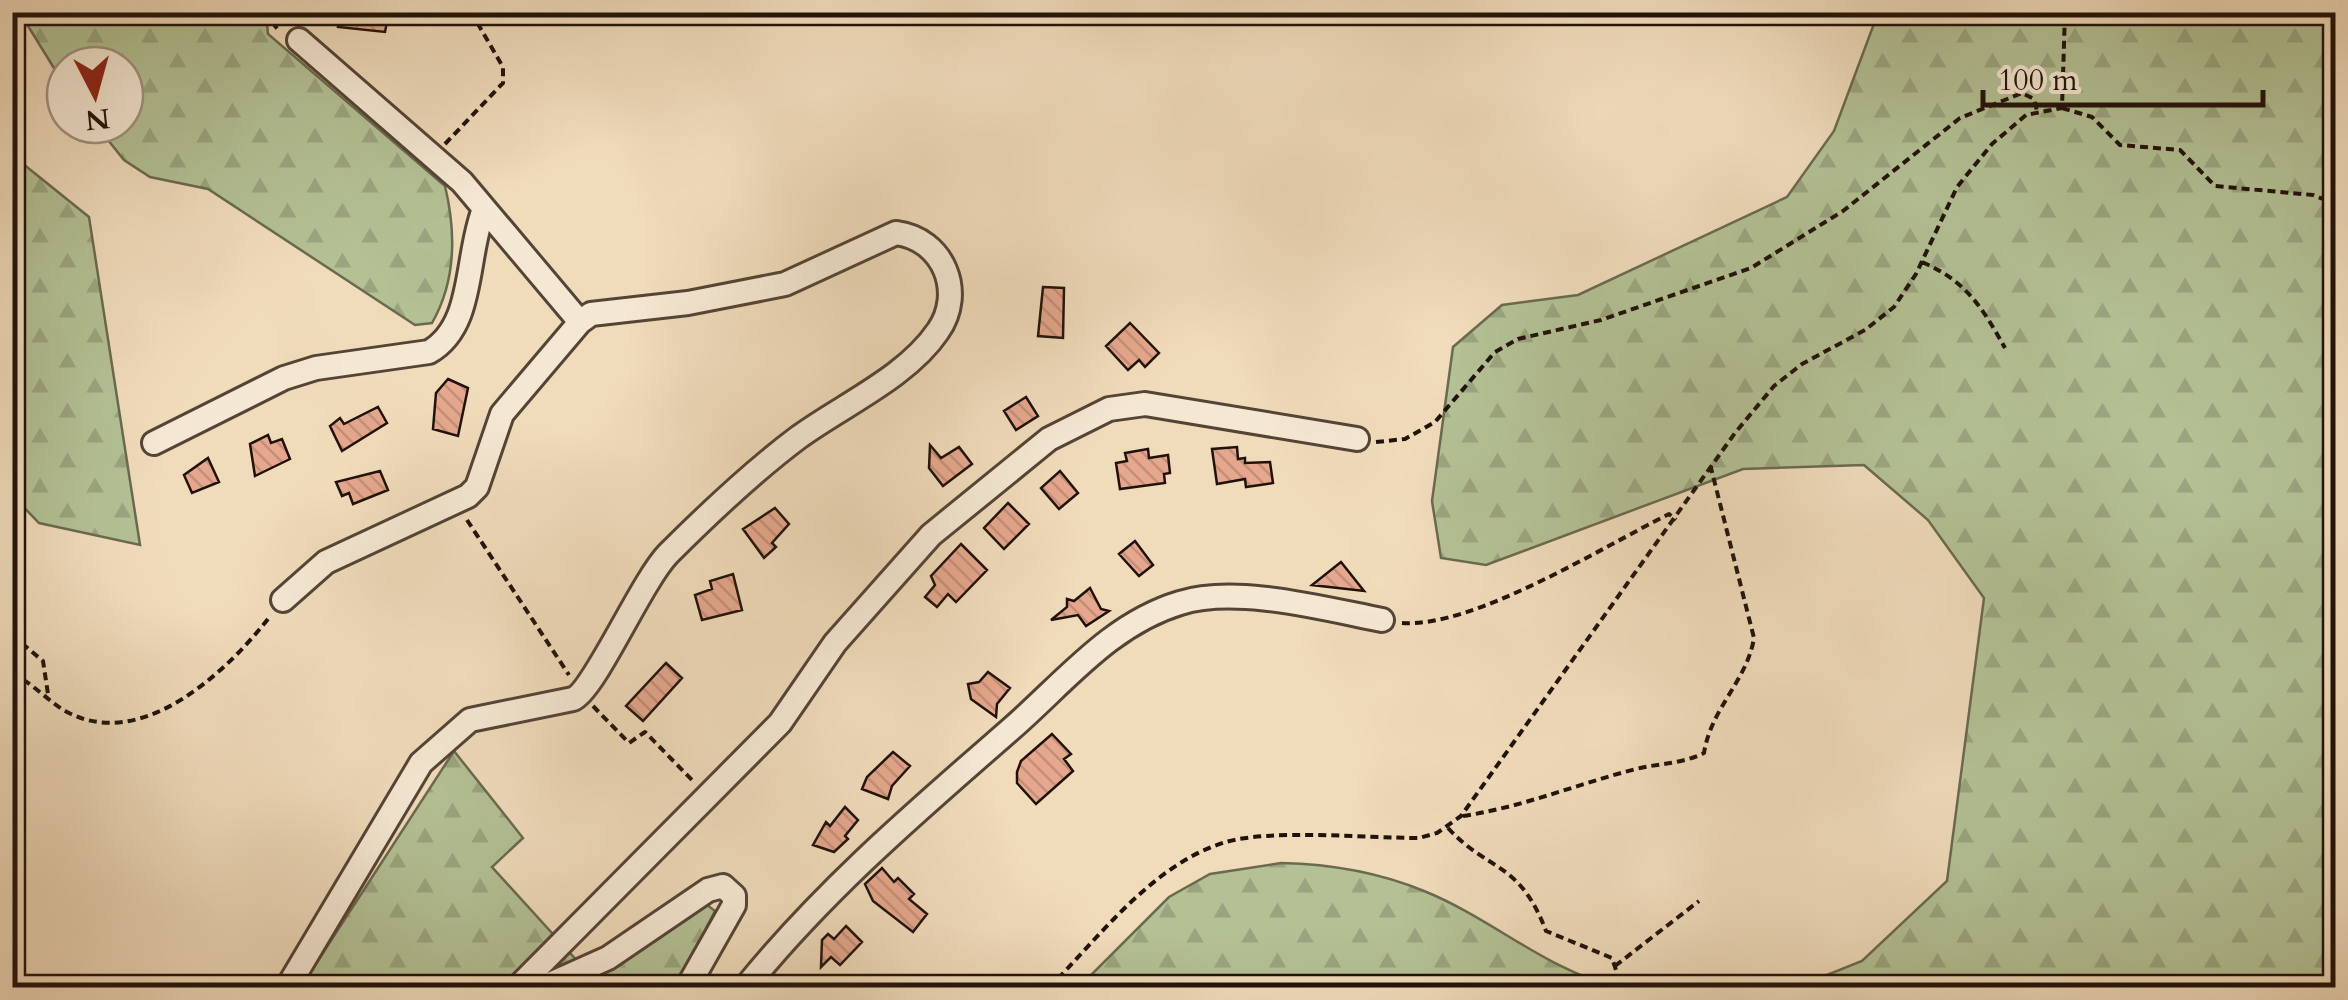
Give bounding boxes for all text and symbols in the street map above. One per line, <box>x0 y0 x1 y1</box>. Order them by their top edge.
north arrow <box>45 45 145 145</box>
scale bar <box>1983 45 2263 107</box>
text: 100 m <box>1998 60 2078 101</box>
text: N <box>83 99 112 139</box>

